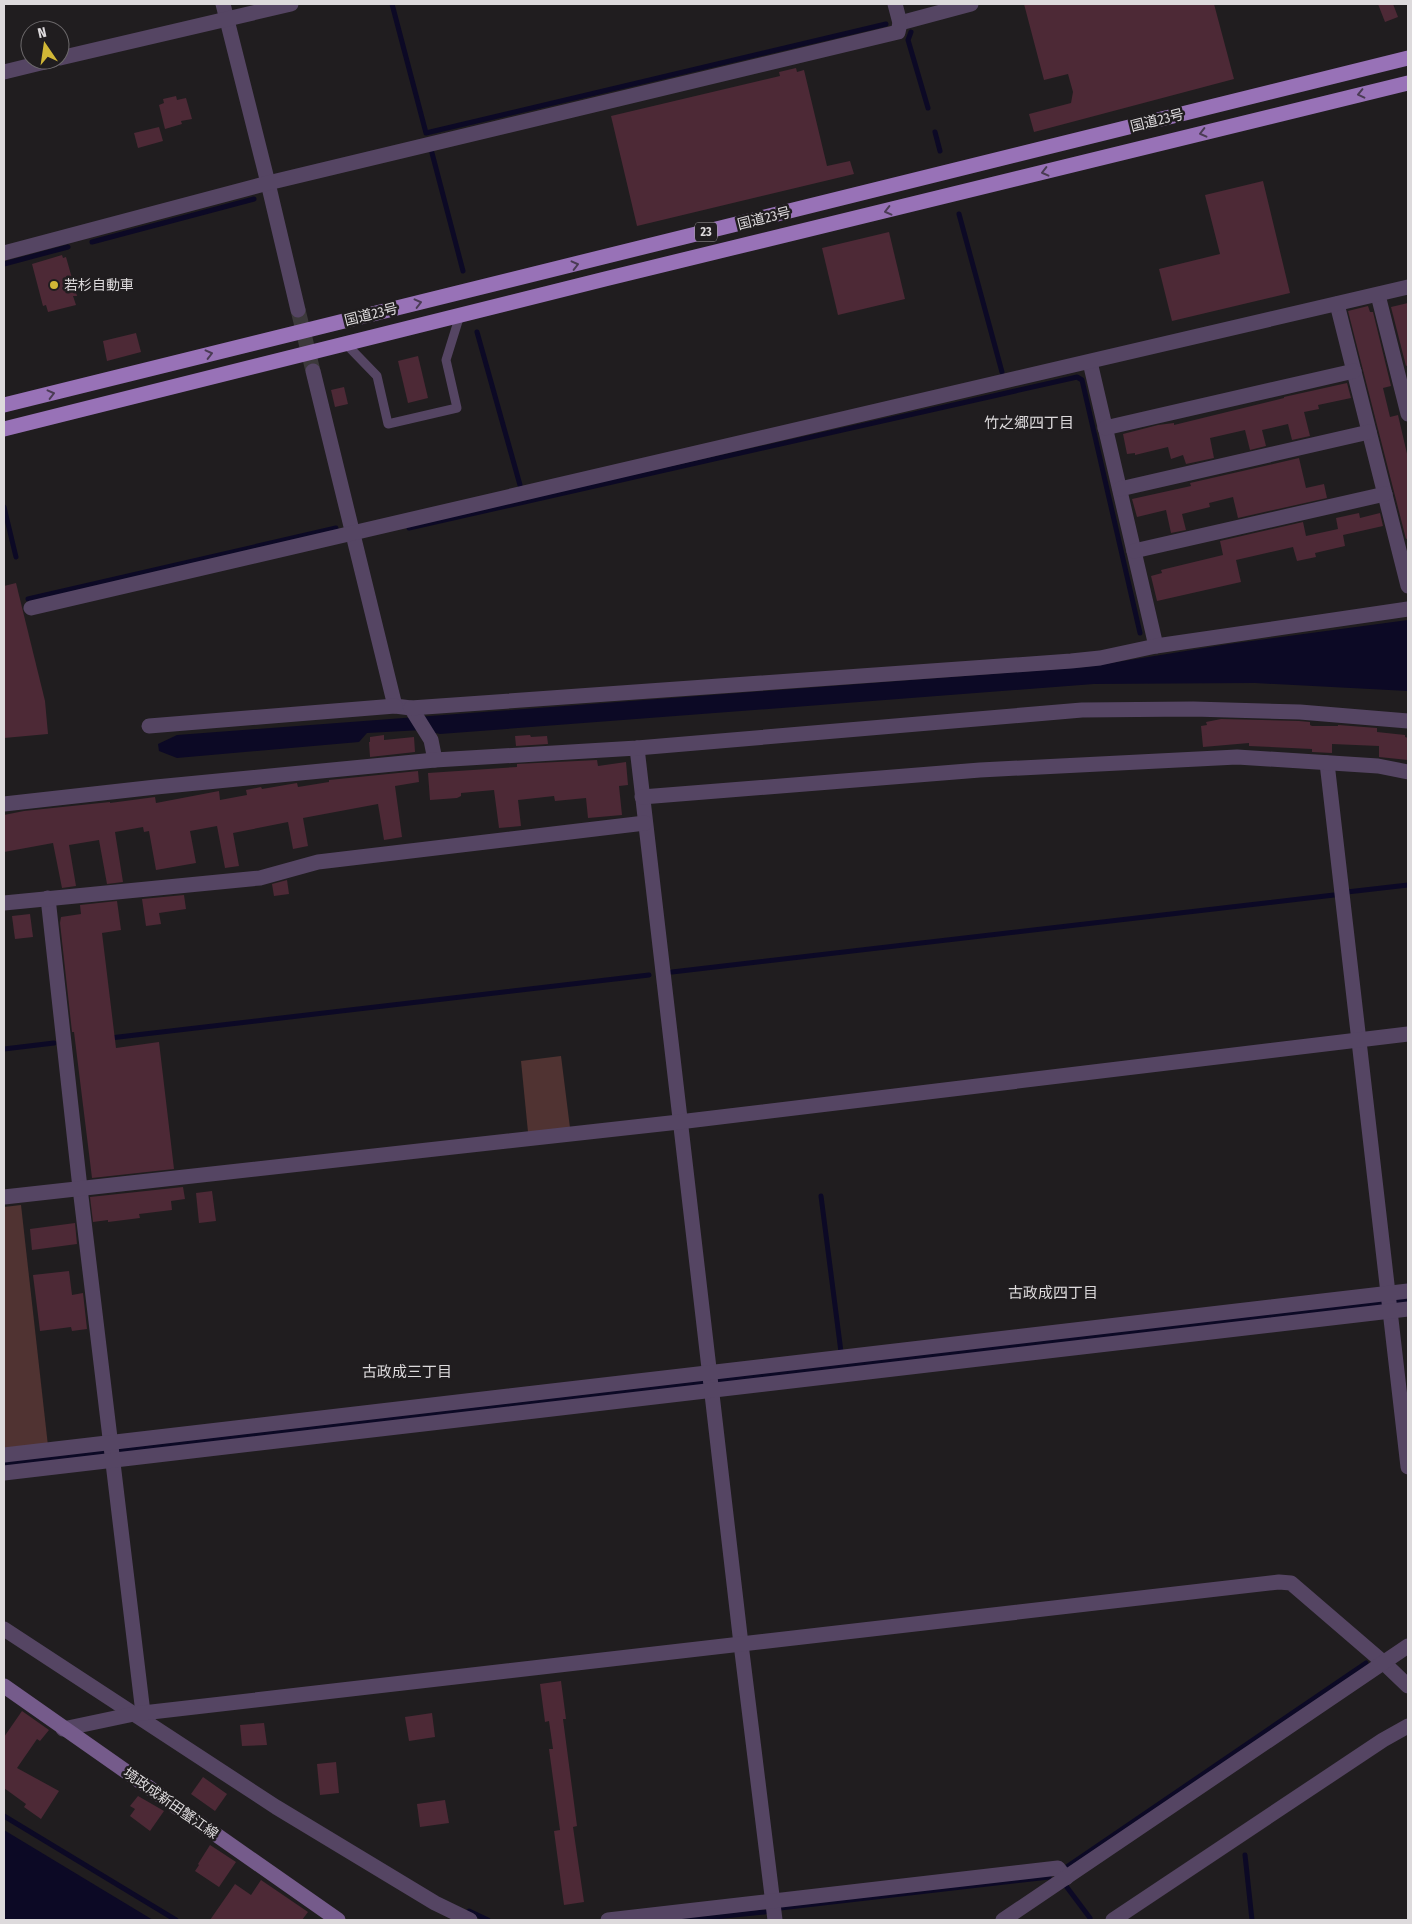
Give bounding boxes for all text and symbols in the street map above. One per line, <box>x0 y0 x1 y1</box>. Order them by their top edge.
north arrow <box>20 20 70 70</box>
text: N <box>36 24 48 42</box>
one-way arrow <box>1356 88 1365 99</box>
street label: 国道23号 <box>1129 106 1186 135</box>
one-way arrow <box>1198 127 1207 138</box>
one-way arrow <box>1041 166 1050 177</box>
street label: 国道23号 <box>736 204 793 233</box>
one-way arrow <box>883 205 892 216</box>
road number: 23 <box>695 222 717 242</box>
one-way arrow <box>571 260 580 271</box>
place label: 若杉自動車 <box>64 277 134 294</box>
marker: 若杉自動車 <box>48 279 60 291</box>
one-way arrow <box>413 298 422 309</box>
street label: 国道23号 <box>343 300 400 329</box>
one-way arrow <box>204 350 212 360</box>
one-way arrow <box>47 389 56 400</box>
district label: 竹之郷四丁目 <box>984 414 1074 432</box>
district label: 古政成四丁目 <box>1008 1284 1098 1302</box>
district label: 古政成三丁目 <box>362 1363 452 1381</box>
street label: 境政成新田蟹江線 <box>120 1764 221 1842</box>

